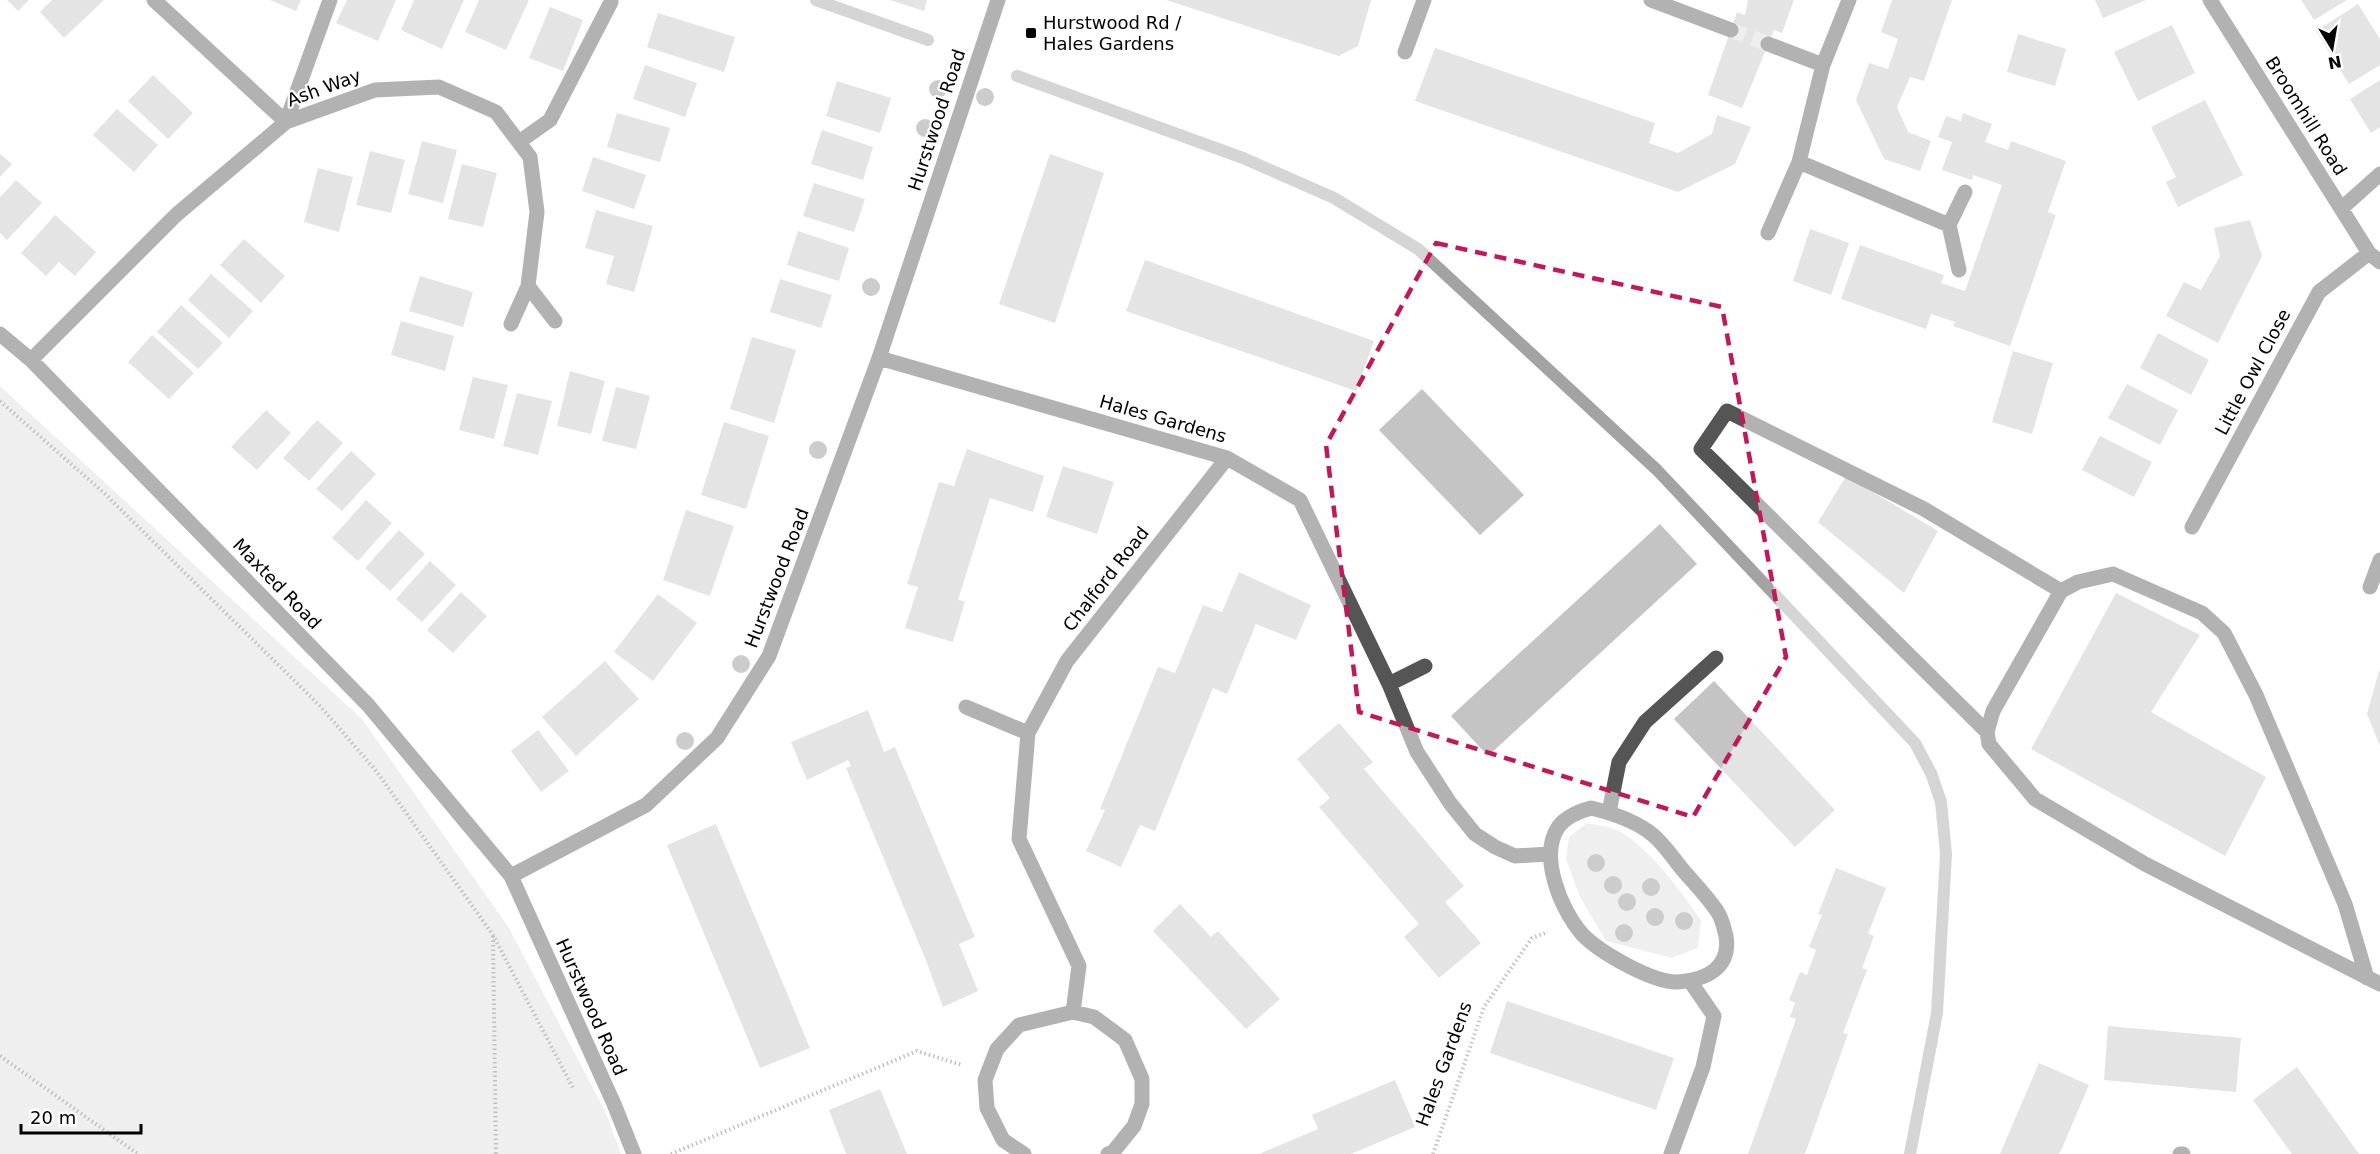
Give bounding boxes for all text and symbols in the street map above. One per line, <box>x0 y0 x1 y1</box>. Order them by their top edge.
place label: Hurstwood Rd / Hales Gardens <box>1043 12 1182 54</box>
north arrow <box>2302 18 2362 78</box>
marker: Hurstwood Rd / Hales Gardens <box>1024 26 1038 40</box>
street label: Hurstwood Road <box>904 46 969 193</box>
street label: Broomhill Road <box>2261 52 2351 179</box>
text: N <box>2326 52 2343 73</box>
street label: Ash Way <box>284 64 364 111</box>
street label: Little Owl Close <box>2211 305 2295 438</box>
street label: Hales Gardens <box>1097 390 1229 447</box>
street label: Hurstwood Road <box>740 505 813 651</box>
street label: Chalford Road <box>1058 522 1153 635</box>
street label: Maxted Road <box>229 534 326 633</box>
street label: Hurstwood Road <box>552 935 631 1079</box>
street label: Hales Gardens <box>1411 999 1476 1129</box>
scale bar <box>21 1097 141 1135</box>
text: 20 m <box>30 1107 76 1128</box>

